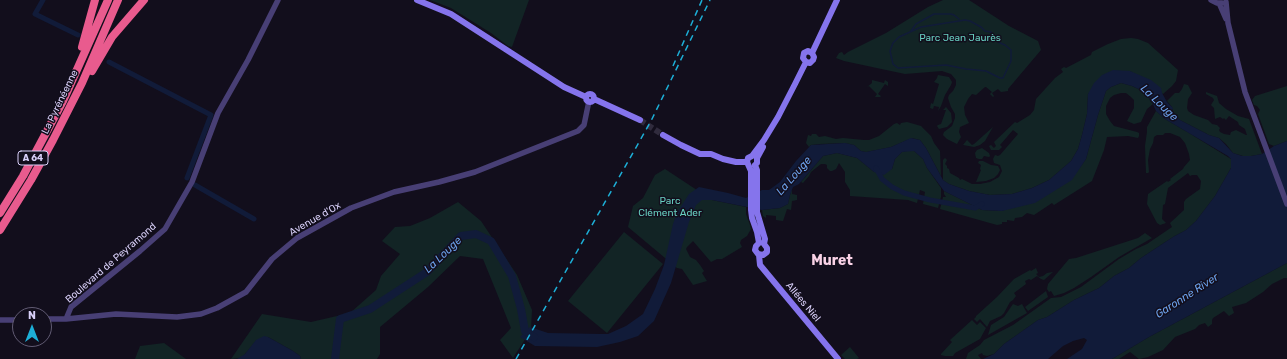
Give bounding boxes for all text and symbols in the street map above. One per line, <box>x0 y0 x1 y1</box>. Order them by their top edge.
park label: Parc Jean Jaurès <box>919 32 1001 44</box>
street label: La Pyrénéenne <box>39 68 81 136</box>
water label: La Louge <box>1138 82 1180 124</box>
road number: A 64 <box>18 151 48 165</box>
water label: La Louge <box>774 154 814 198</box>
park label: Parc Clément Ader <box>638 195 702 218</box>
street label: Avenue d'Ox <box>287 199 343 239</box>
street label: Boulevard de Peyramond <box>63 220 159 306</box>
water label: La Louge <box>422 234 464 276</box>
district label: Muret <box>811 253 853 269</box>
water label: Garonne River <box>1153 271 1221 321</box>
street label: Allées Niel <box>783 280 823 324</box>
north arrow <box>12 307 52 347</box>
text: N <box>28 309 36 322</box>

